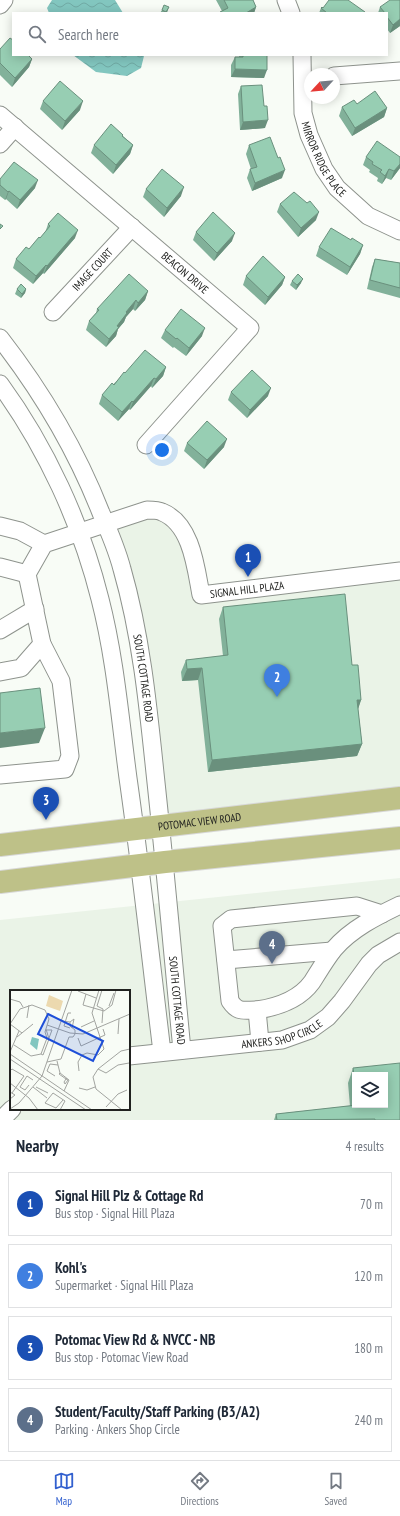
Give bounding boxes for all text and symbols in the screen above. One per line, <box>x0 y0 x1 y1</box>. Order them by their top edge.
search box <box>12 12 388 56</box>
icon: search <box>26 23 48 45</box>
text: Search here <box>58 25 119 44</box>
north arrow <box>304 68 340 104</box>
street label: MIRROR RIDGE PLACE <box>299 120 349 200</box>
street label: IMAGE COURT <box>69 245 116 294</box>
street label: BEACON DRIVE <box>159 249 212 297</box>
your location <box>152 440 172 460</box>
pin: 1 <box>235 544 261 577</box>
street label: SIGNAL HILL PLAZA <box>209 578 286 601</box>
street label: SOUTH COTTAGE ROAD <box>130 633 157 723</box>
pin: 2 <box>264 664 290 697</box>
pin: 3 <box>33 787 59 820</box>
street label: POTOMAC VIEW ROAD <box>157 810 242 833</box>
pin: 4 <box>259 931 285 964</box>
street label: SOUTH COTTAGE ROAD <box>166 956 188 1045</box>
inset map <box>10 990 130 1110</box>
street label: ANKERS SHOP CIRCLE <box>241 1016 325 1051</box>
map controls <box>352 1072 388 1108</box>
button: layers <box>352 1072 388 1108</box>
text: Nearby <box>16 1135 59 1157</box>
text: 4 results <box>345 1138 384 1155</box>
text: Signal Hill Plz & Cottage Rd <box>55 1186 203 1205</box>
text: 1 <box>27 1196 33 1213</box>
text: 70 m <box>360 1196 383 1213</box>
text: Bus stop · Signal Hill Plaza <box>55 1205 175 1222</box>
text: Kohl's <box>55 1258 87 1277</box>
text: 2 <box>27 1268 33 1285</box>
text: 120 m <box>354 1268 383 1285</box>
text: Supermarket · Signal Hill Plaza <box>55 1277 193 1294</box>
text: Potomac View Rd & NVCC - NB <box>55 1330 215 1349</box>
text: 3 <box>27 1340 33 1357</box>
text: 180 m <box>354 1340 383 1357</box>
text: Bus stop · Potomac View Road <box>55 1349 188 1366</box>
text: Student/Faculty/Staff Parking (B3/A2) <box>55 1402 260 1421</box>
text: 4 <box>27 1412 33 1429</box>
text: 240 m <box>354 1412 383 1429</box>
text: Parking · Ankers Shop Circle <box>55 1421 180 1438</box>
tab: Map <box>53 1470 75 1508</box>
tab: Directions <box>181 1470 219 1508</box>
tab: Saved <box>324 1470 347 1508</box>

